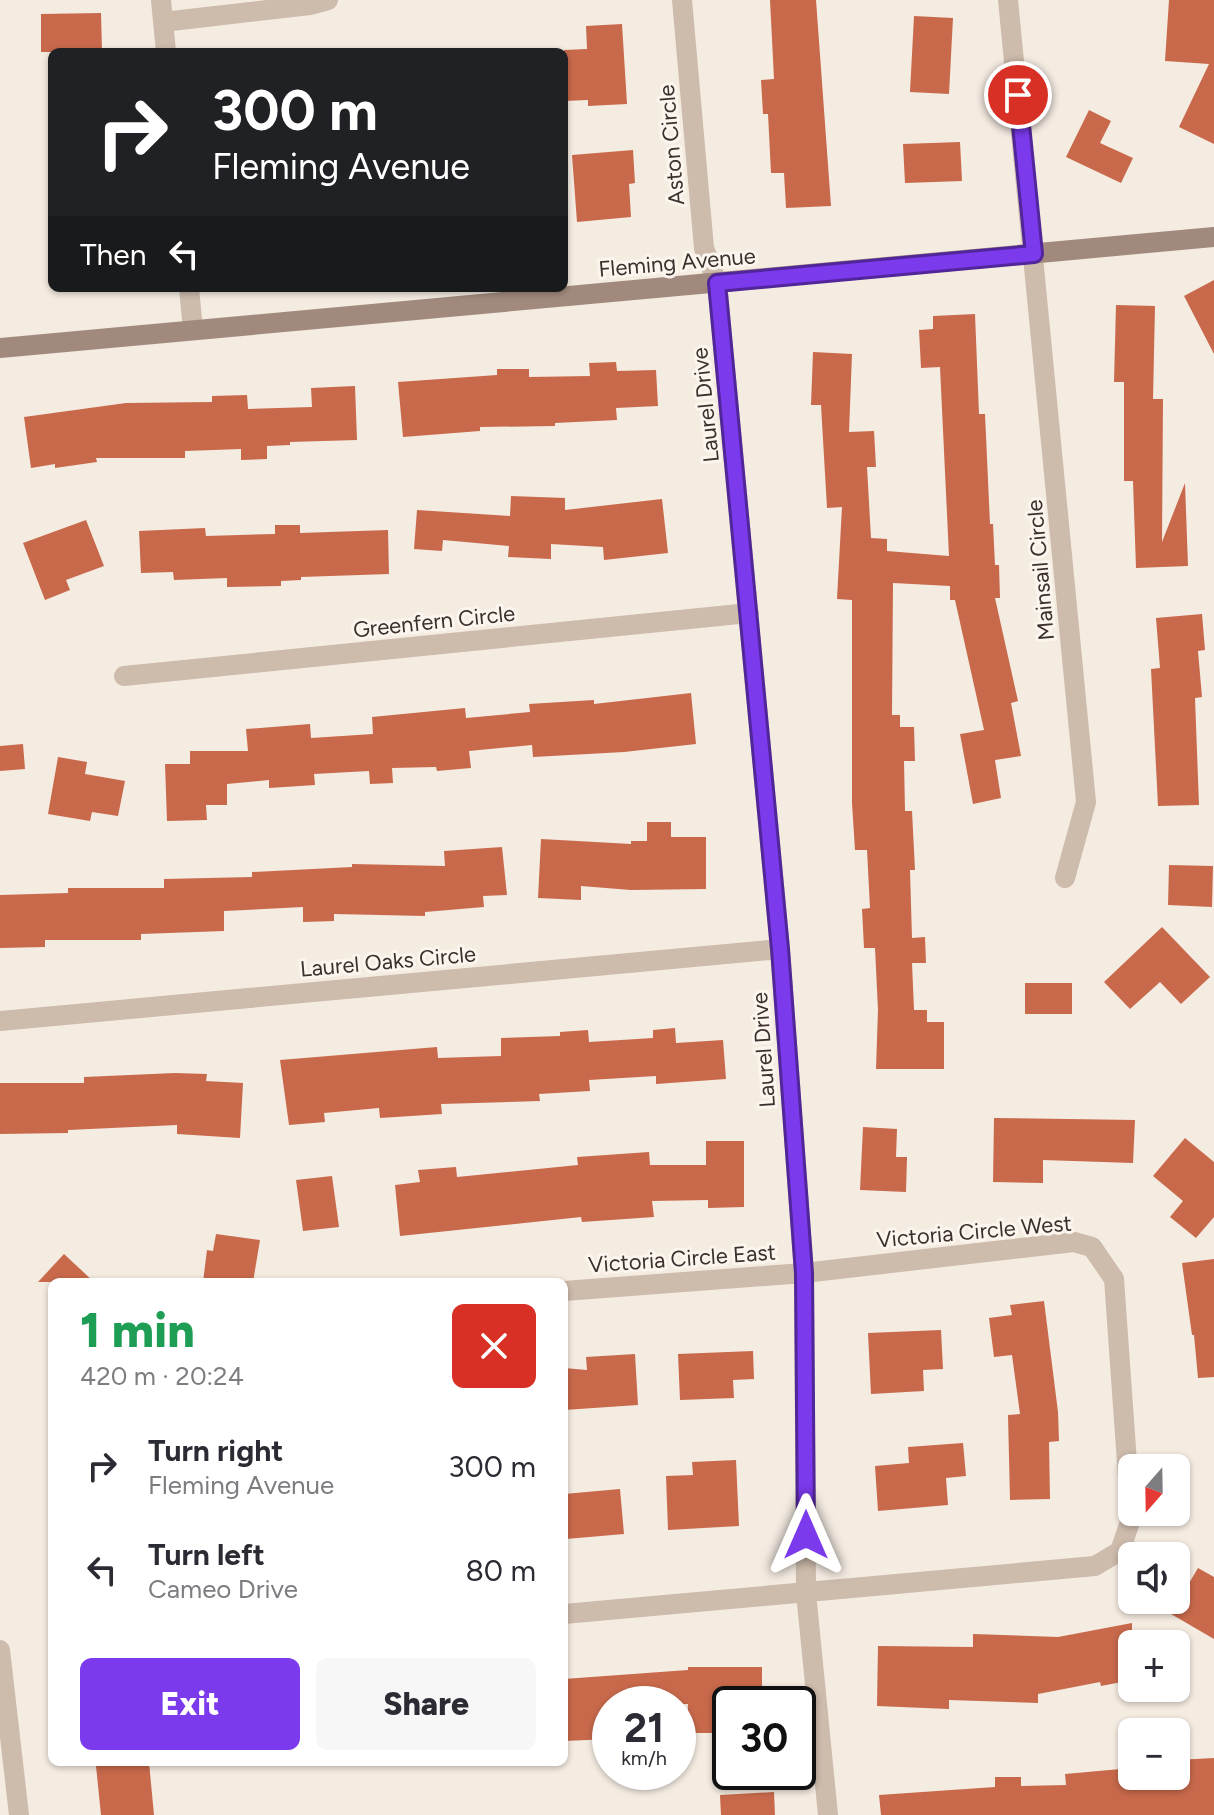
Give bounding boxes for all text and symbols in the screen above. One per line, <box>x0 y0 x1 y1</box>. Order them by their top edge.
pin <box>984 61 1052 129</box>
icon: arrive <box>996 73 1040 117</box>
text: 300 m <box>212 77 378 144</box>
icon: right <box>80 80 184 184</box>
street label: Aston Circle <box>653 83 690 206</box>
text: Fleming Avenue <box>212 145 470 188</box>
icon: left <box>162 232 206 276</box>
text: Then <box>80 236 146 273</box>
street label: Fleming Avenue <box>597 242 757 283</box>
street label: Laurel Drive <box>686 346 725 464</box>
street label: Mainsail Circle <box>1021 498 1060 641</box>
street label: Greenfern Circle <box>352 600 516 643</box>
street label: Laurel Oaks Circle <box>299 940 477 983</box>
street label: Laurel Drive <box>746 991 781 1109</box>
street label: Victoria Circle West <box>875 1210 1073 1253</box>
street label: Victoria Circle East <box>587 1238 777 1279</box>
text: 1 min <box>80 1301 195 1359</box>
button: close <box>452 1304 536 1388</box>
text: 420 m · 20:24 <box>80 1360 244 1392</box>
text: Turn right <box>148 1432 283 1469</box>
icon: right <box>80 1444 124 1488</box>
text: 300 m <box>448 1448 536 1485</box>
north arrow <box>1118 1454 1190 1526</box>
map controls <box>1118 1454 1190 1790</box>
text: Fleming Avenue <box>148 1469 334 1501</box>
position arrow <box>764 1493 848 1577</box>
text: Turn left <box>148 1536 265 1573</box>
button: sound <box>1118 1542 1190 1614</box>
icon: left <box>80 1548 124 1592</box>
text: 80 m <box>465 1552 536 1589</box>
text: Cameo Drive <box>148 1573 298 1605</box>
button: + <box>1118 1630 1190 1702</box>
button: Exit <box>80 1658 300 1750</box>
button: Share <box>316 1658 536 1750</box>
speed limit sign: 30 <box>712 1686 816 1790</box>
text: 21 <box>624 1704 664 1752</box>
button: − <box>1118 1718 1190 1790</box>
text: km/h <box>621 1746 667 1770</box>

